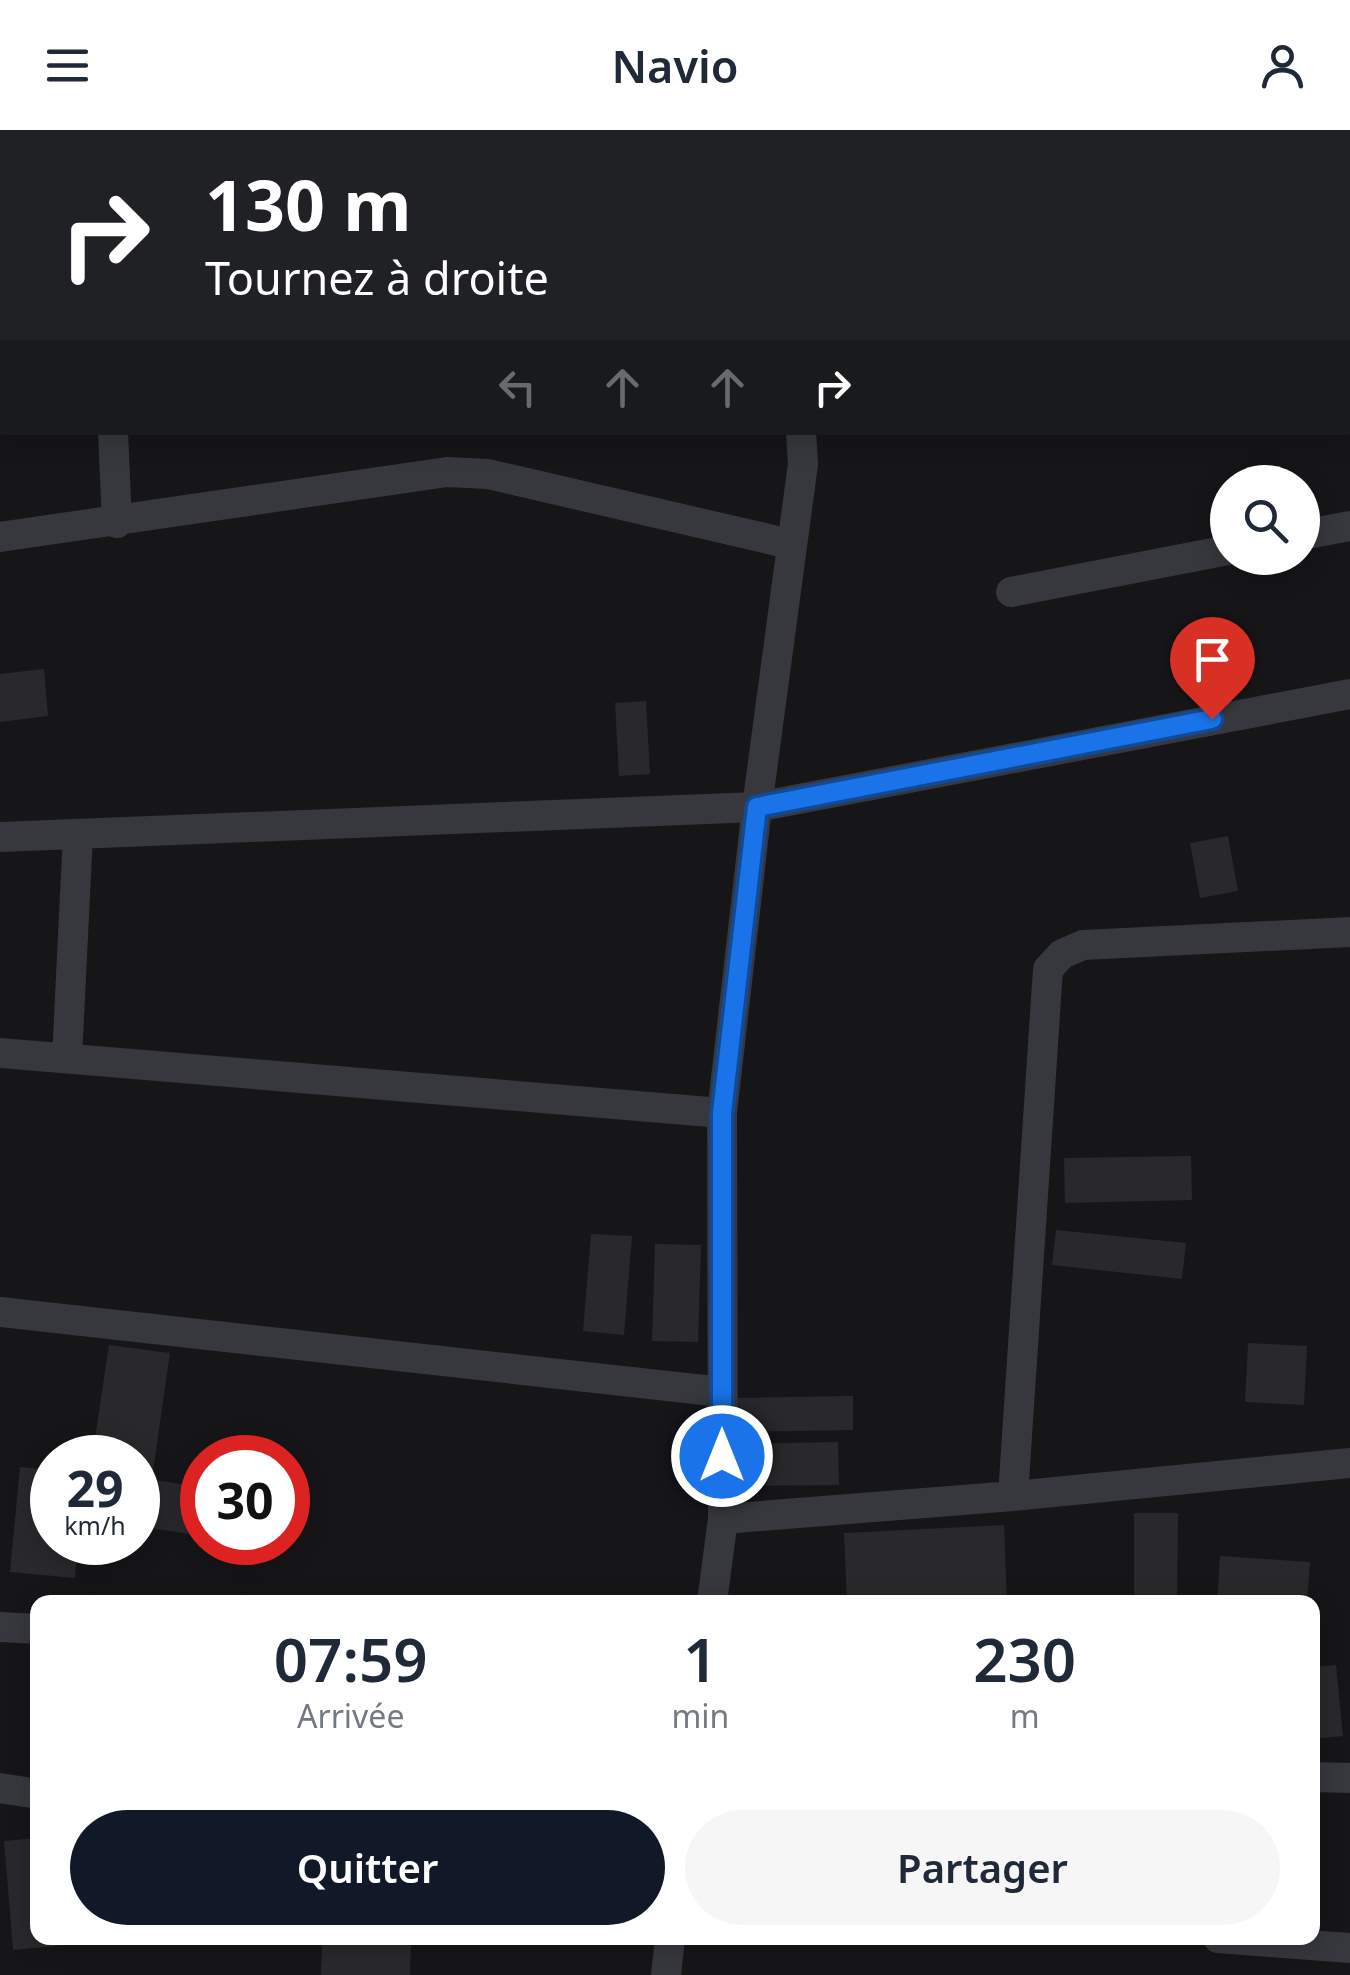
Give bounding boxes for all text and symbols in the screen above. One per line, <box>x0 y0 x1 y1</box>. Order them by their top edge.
text: Navio <box>611 35 739 96</box>
icon: menu <box>40 38 95 93</box>
icon: person <box>1255 38 1310 93</box>
text: 130 m <box>205 156 412 252</box>
icon: right <box>40 170 170 300</box>
text: Tournez à droite <box>205 247 549 308</box>
icon: left <box>490 360 545 415</box>
icon: ahead <box>595 360 650 415</box>
icon: ahead <box>700 360 755 415</box>
icon: right <box>805 360 860 415</box>
map controls <box>1210 465 1320 575</box>
button: search <box>1210 465 1320 575</box>
pin <box>1170 617 1255 720</box>
icon: arrive <box>1185 632 1240 687</box>
position arrow <box>670 1404 774 1508</box>
speed limit sign: 30 <box>180 1435 310 1565</box>
text: 29 <box>66 1454 124 1522</box>
text: km/h <box>64 1508 126 1542</box>
text: 07:59 <box>274 1618 428 1700</box>
text: 1 <box>683 1618 718 1700</box>
text: 230 <box>973 1618 1076 1700</box>
text: Arrivée <box>297 1694 404 1737</box>
text: min <box>671 1694 729 1737</box>
text: m <box>1010 1694 1040 1737</box>
button: Quitter <box>70 1810 665 1925</box>
button: Partager <box>685 1810 1280 1925</box>

